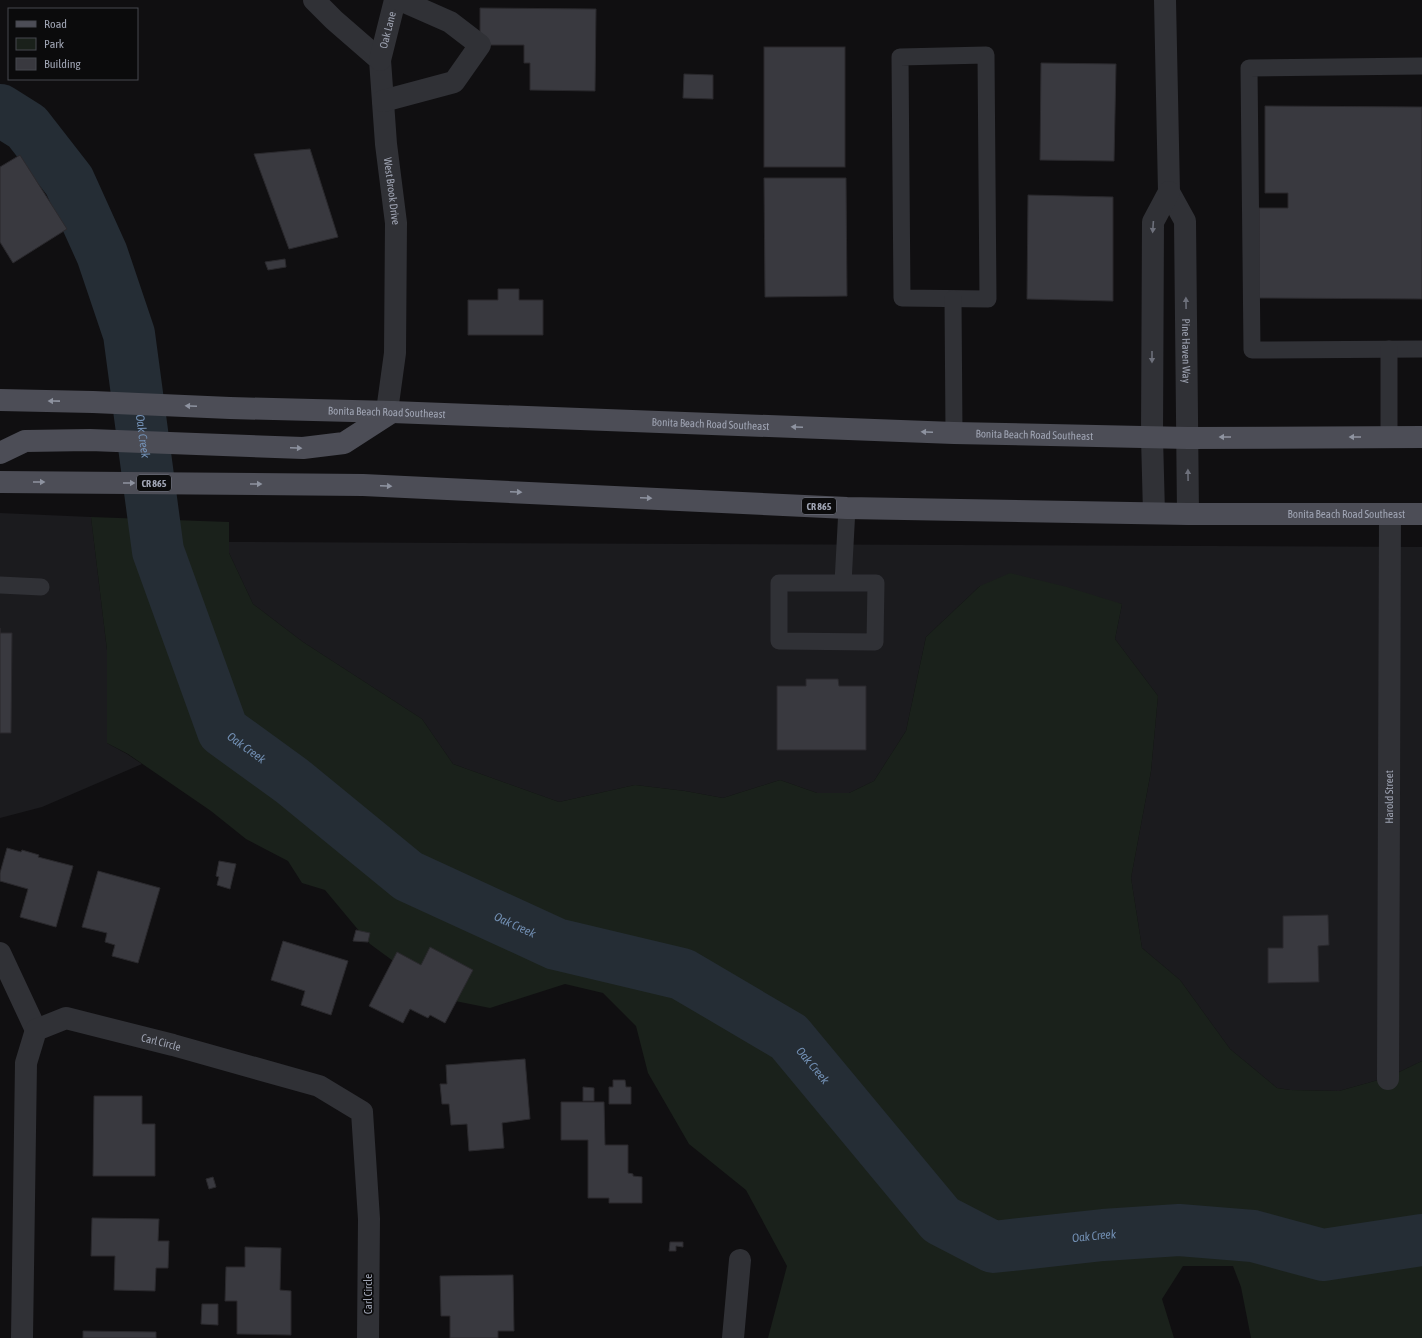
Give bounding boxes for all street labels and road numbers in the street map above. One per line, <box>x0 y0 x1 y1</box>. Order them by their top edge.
street label: Oak Lane <box>377 10 398 50</box>
street label: West Brook Drive <box>382 157 402 226</box>
street label: Pine Haven Way <box>1180 318 1193 384</box>
street label: Bonita Beach Road Southeast <box>328 404 446 420</box>
street label: Bonita Beach Road Southeast <box>652 416 770 432</box>
street label: Bonita Beach Road Southeast <box>975 427 1093 442</box>
road number: CR 865 <box>137 475 171 491</box>
road number: CR 865 <box>802 498 836 514</box>
street label: Bonita Beach Road Southeast <box>1288 508 1405 520</box>
street label: Harold Street <box>1383 770 1395 824</box>
street label: Carl Circle <box>140 1031 182 1053</box>
street label: Carl Circle <box>362 1274 374 1314</box>

